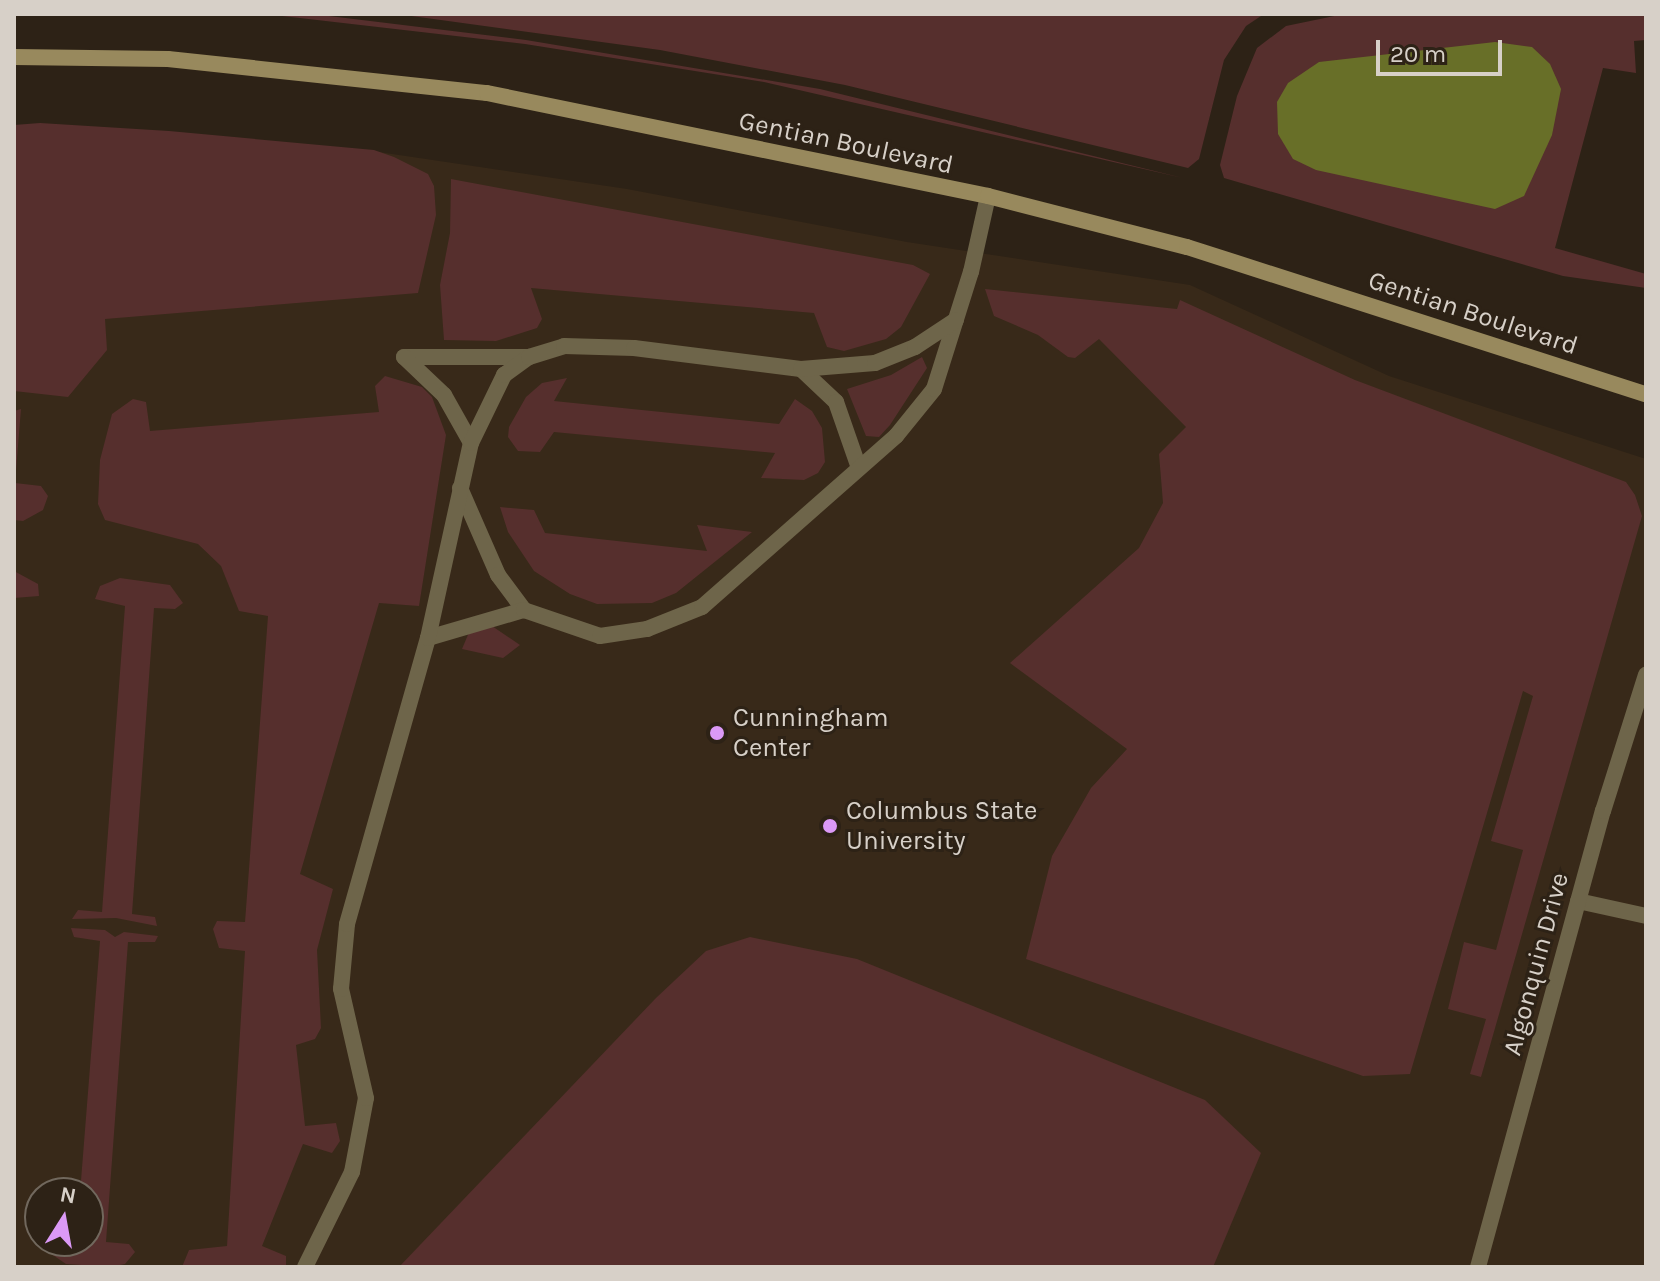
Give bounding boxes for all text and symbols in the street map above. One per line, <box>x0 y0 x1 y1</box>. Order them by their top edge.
scale bar <box>1380 24 1506 74</box>
text: 20 m <box>1390 40 1446 68</box>
street label: Gentian Boulevard <box>736 105 956 181</box>
street label: Gentian Boulevard <box>1364 264 1582 362</box>
place label: Cunningham Center <box>733 702 889 764</box>
marker: Cunningham Center <box>708 724 726 742</box>
place label: Columbus State University <box>846 795 1037 856</box>
marker: Columbus State University <box>821 817 839 835</box>
street label: Algonquin Drive <box>1497 869 1575 1059</box>
north arrow <box>24 1177 104 1257</box>
text: N <box>58 1181 78 1210</box>

